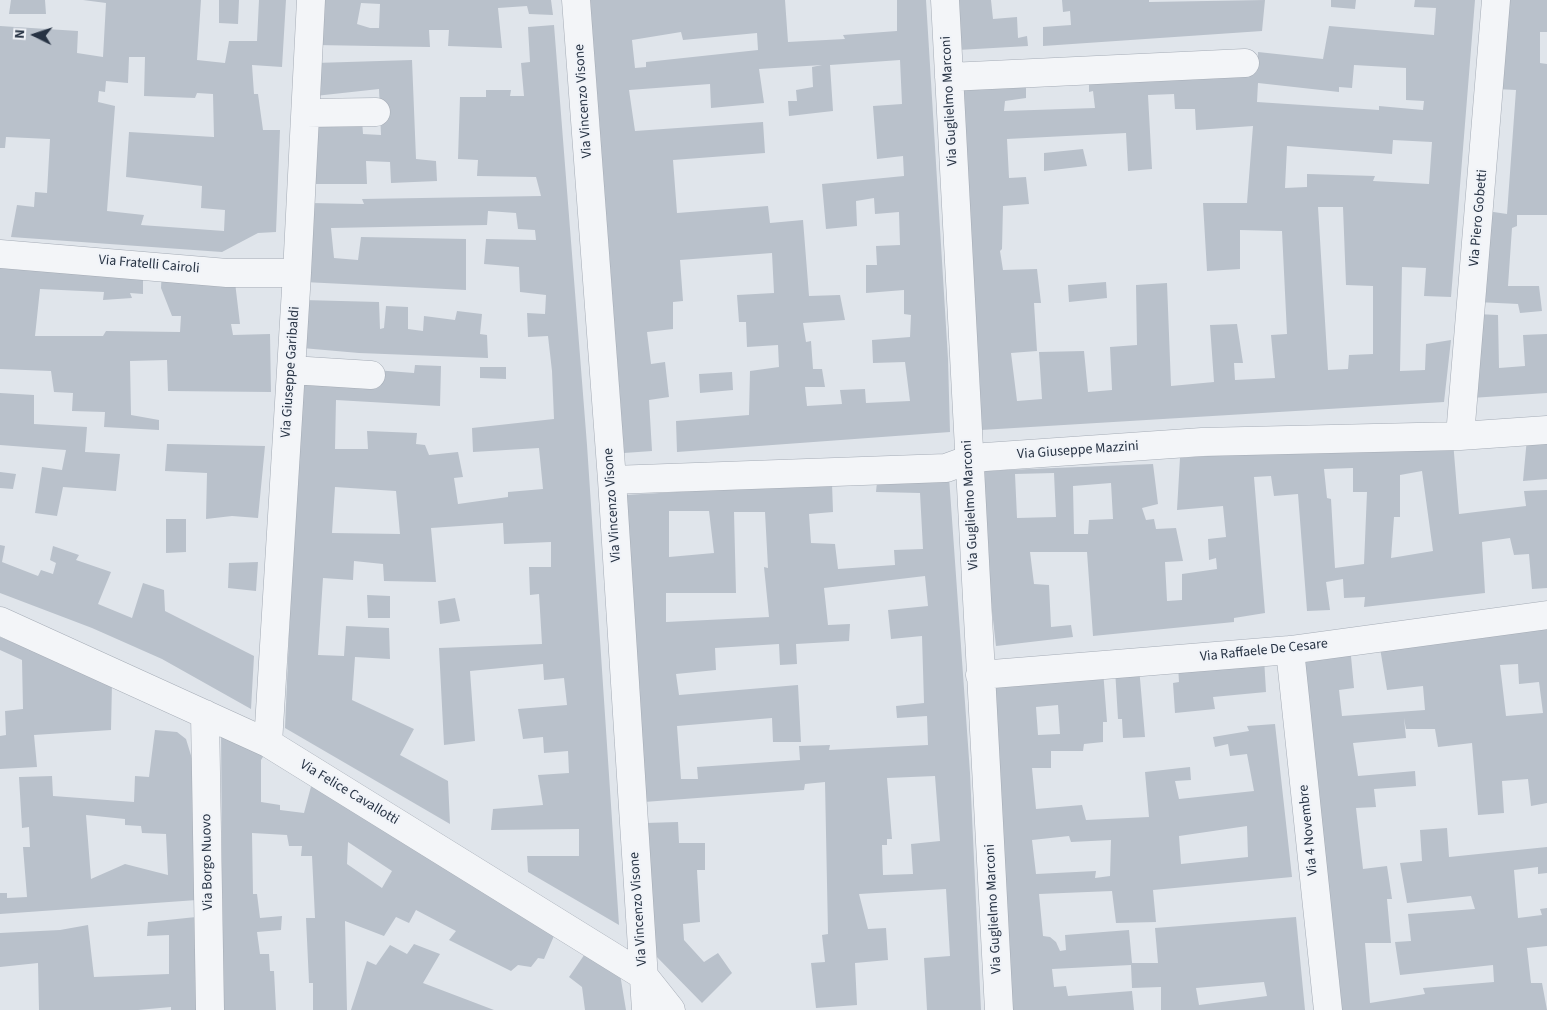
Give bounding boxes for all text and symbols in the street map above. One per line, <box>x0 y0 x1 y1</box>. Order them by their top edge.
north arrow <box>10 10 60 60</box>
text: N <box>10 29 30 39</box>
street label: Via Guglielmo Marconi <box>938 36 962 166</box>
street label: Via Vincenzo Visone <box>572 43 596 159</box>
street label: Via Piero Gobetti <box>1466 169 1492 267</box>
street label: Via Fratelli Cairoli <box>98 252 200 278</box>
street label: Via Giuseppe Garibaldi <box>278 306 304 438</box>
street label: Via Giuseppe Mazzini <box>1017 438 1139 464</box>
street label: Via Guglielmo Marconi <box>959 440 983 570</box>
street label: Via Vincenzo Visone <box>601 447 625 563</box>
street label: Via Raffaele De Cesare <box>1199 636 1329 666</box>
street label: Via Felice Cavallotti <box>296 757 402 829</box>
street label: Via 4 Novembre <box>1296 784 1322 876</box>
street label: Via Borgo Nuovo <box>199 814 217 910</box>
street label: Via Guglielmo Marconi <box>982 844 1006 974</box>
street label: Via Vincenzo Visone <box>627 851 651 967</box>

